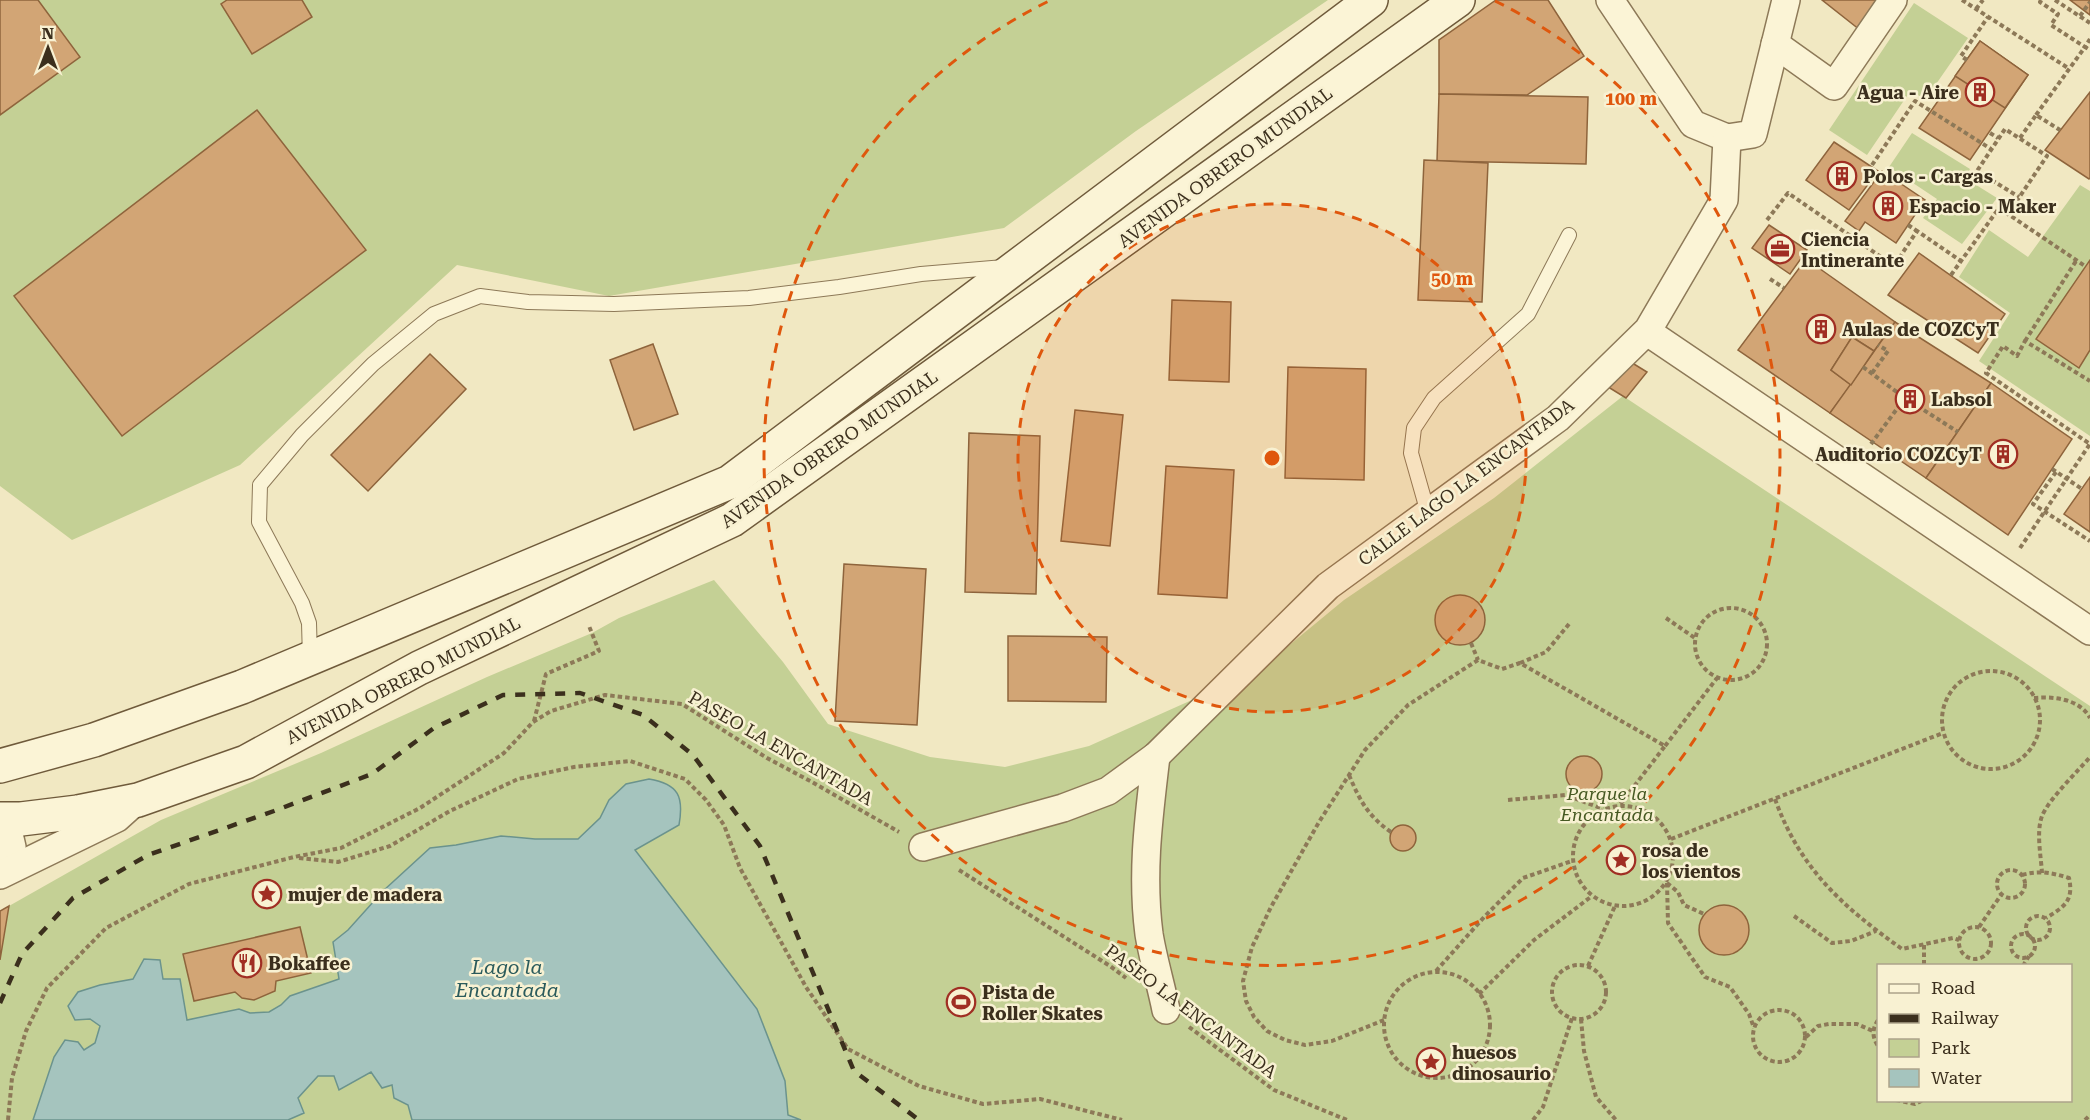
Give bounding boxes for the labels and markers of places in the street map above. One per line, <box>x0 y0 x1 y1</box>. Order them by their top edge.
building icon: Agua - Aire <box>1964 76 1996 108</box>
place label: Agua - Aire <box>1857 82 1959 103</box>
building icon: Polos - Cargas <box>1826 160 1858 192</box>
place label: Polos - Cargas <box>1863 166 1993 187</box>
building icon: Espacio - Maker <box>1872 190 1904 222</box>
place label: Espacio - Maker <box>1909 196 2057 217</box>
place label: Ciencia Intinerante <box>1801 229 1905 271</box>
office icon: Ciencia Intinerante <box>1764 233 1796 265</box>
building icon: Aulas de COZCyT <box>1805 313 1837 345</box>
place label: Aulas de COZCyT <box>1842 319 1999 340</box>
building icon: Labsol <box>1894 383 1926 415</box>
place label: Labsol <box>1931 389 1992 410</box>
building icon: Auditorio COZCyT <box>1987 438 2019 470</box>
place label: Auditorio COZCyT <box>1815 444 1982 465</box>
centre of rings <box>1262 448 1282 468</box>
place label: rosa de los vientos <box>1642 840 1741 882</box>
place icon: rosa de los vientos <box>1605 844 1637 876</box>
place icon: mujer de madera <box>251 878 283 910</box>
place label: mujer de madera <box>288 884 443 905</box>
restaurant icon: Bokaffee <box>231 947 263 979</box>
place label: Bokaffee <box>268 953 351 974</box>
place label: Pista de Roller Skates <box>982 982 1103 1024</box>
sports icon: Pista de Roller Skates <box>945 986 977 1018</box>
place label: huesos dinosaurio <box>1452 1042 1551 1084</box>
place icon: huesos dinosaurio <box>1415 1046 1447 1078</box>

